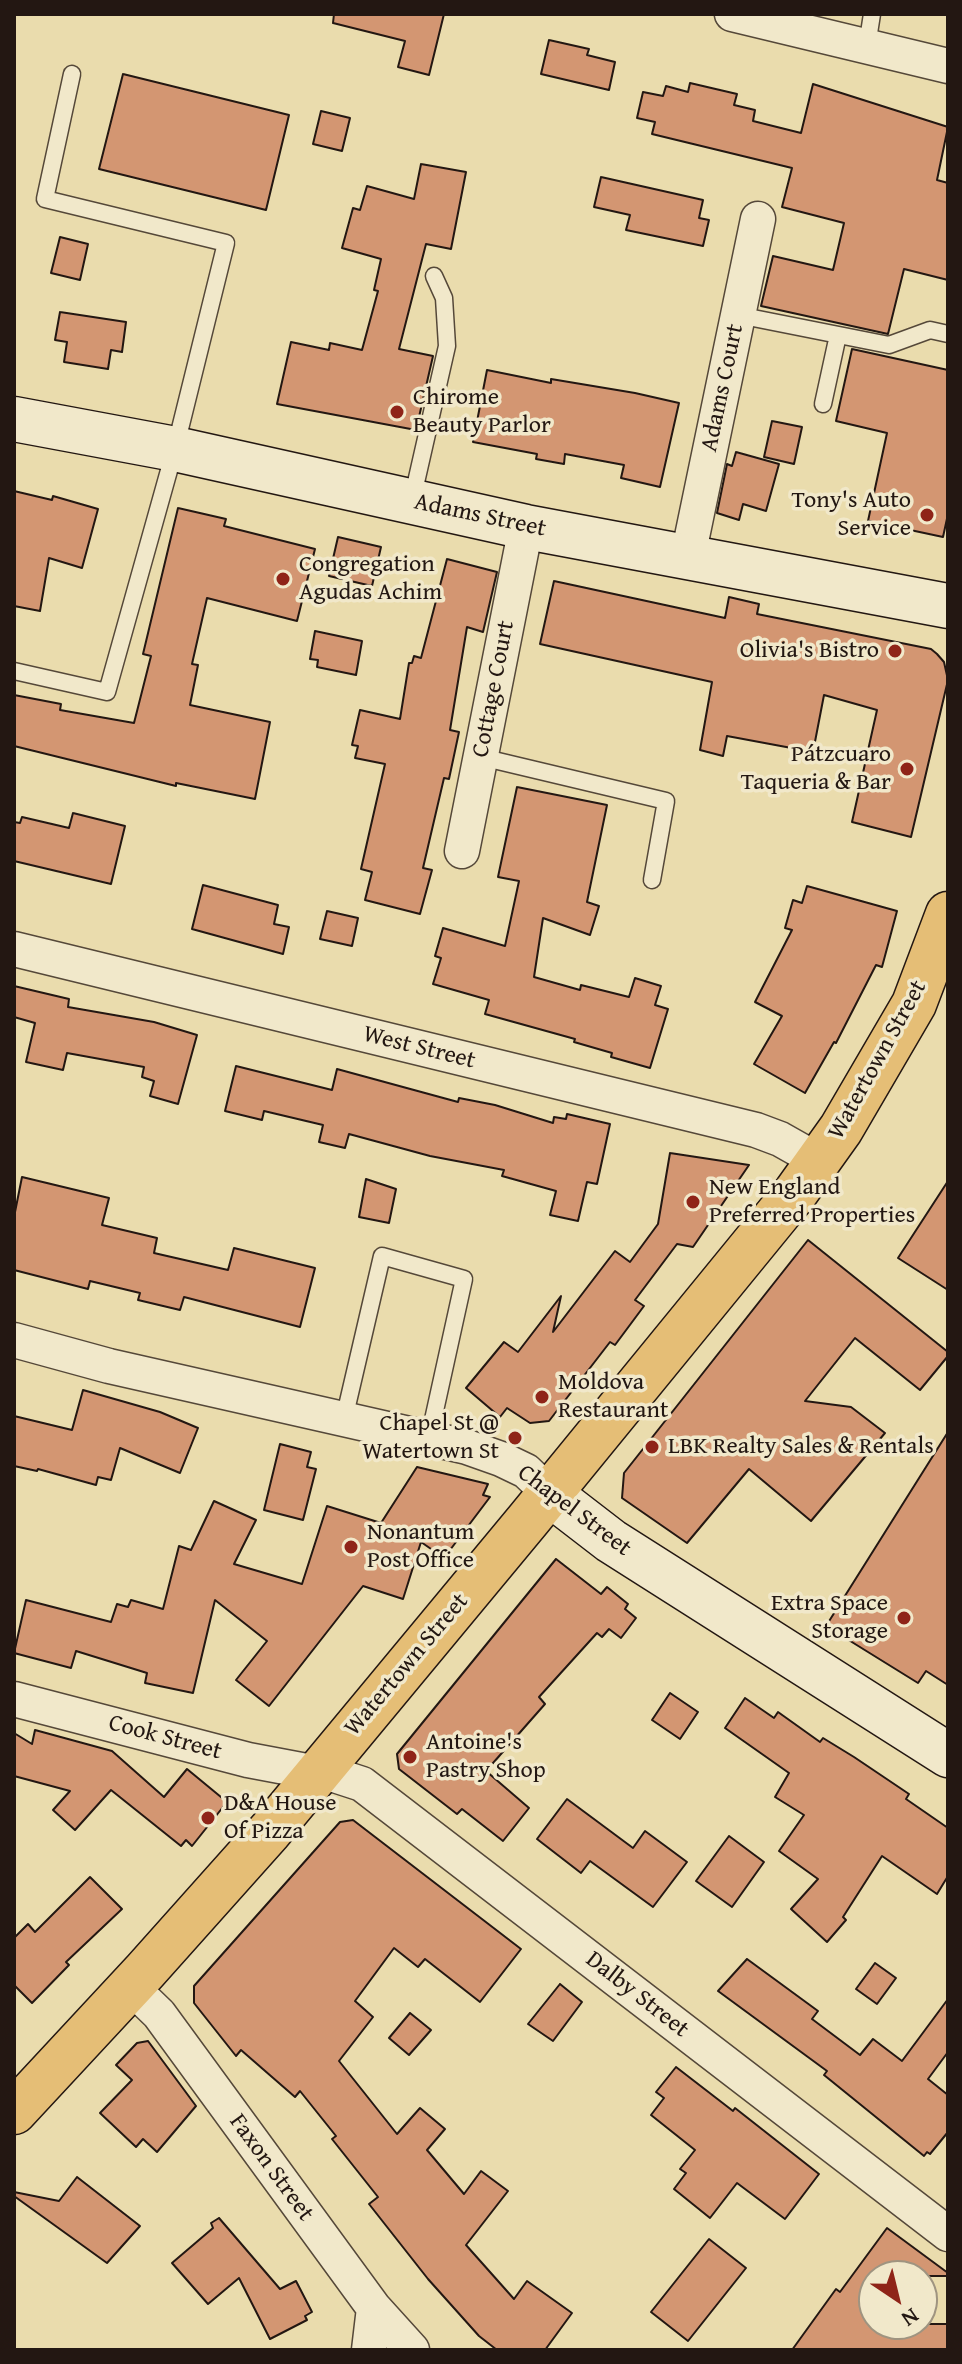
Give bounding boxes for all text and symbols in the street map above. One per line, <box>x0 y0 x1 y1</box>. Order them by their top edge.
street label: Adams Court <box>695 322 751 454</box>
place label: Chirome Beauty Parlor <box>413 384 551 440</box>
marker: Chirome Beauty Parlor <box>388 403 406 421</box>
place label: Tony's Auto Service <box>792 487 911 543</box>
street label: Adams Street <box>412 488 548 544</box>
marker: Tony's Auto Service <box>918 506 936 524</box>
place label: Congregation Agudas Achim <box>299 551 442 607</box>
marker: Congregation Agudas Achim <box>274 570 292 588</box>
street label: Cottage Court <box>467 618 521 760</box>
place label: Olivia's Bistro <box>740 637 879 665</box>
marker: Olivia's Bistro <box>886 642 904 660</box>
place label: Pátzcuaro Taqueria & Bar <box>741 741 891 797</box>
marker: Pátzcuaro Taqueria & Bar <box>898 760 916 778</box>
street label: Watertown Street <box>822 975 934 1145</box>
street label: West Street <box>360 1020 478 1076</box>
place label: New England Preferred Properties <box>709 1174 915 1230</box>
marker: New England Preferred Properties <box>684 1193 702 1211</box>
place label: Moldova Restaurant <box>558 1369 668 1425</box>
marker: Moldova Restaurant <box>533 1388 551 1406</box>
place label: Chapel St @ Watertown St <box>362 1410 499 1466</box>
marker: Chapel St @ Watertown St <box>506 1429 524 1447</box>
place label: LBK Realty Sales & Rentals <box>668 1433 934 1461</box>
marker: LBK Realty Sales & Rentals <box>643 1438 661 1456</box>
street label: Chapel Street <box>512 1459 636 1563</box>
place label: Nonantum Post Office <box>367 1519 474 1575</box>
marker: Nonantum Post Office <box>342 1538 360 1556</box>
street label: Watertown Street <box>339 1588 475 1742</box>
place label: Extra Space Storage <box>771 1590 888 1646</box>
marker: Extra Space Storage <box>895 1609 913 1627</box>
street label: Cook Street <box>105 1709 225 1767</box>
place label: Antoine's Pastry Shop <box>426 1729 546 1785</box>
marker: Antoine's Pastry Shop <box>401 1748 419 1766</box>
place label: D&A House Of Pizza <box>224 1790 337 1846</box>
marker: D&A House Of Pizza <box>199 1809 217 1827</box>
street label: Dalby Street <box>580 1946 694 2044</box>
street label: Faxon Street <box>222 2109 320 2227</box>
north arrow <box>858 2260 938 2340</box>
text: N <box>895 2301 926 2335</box>

